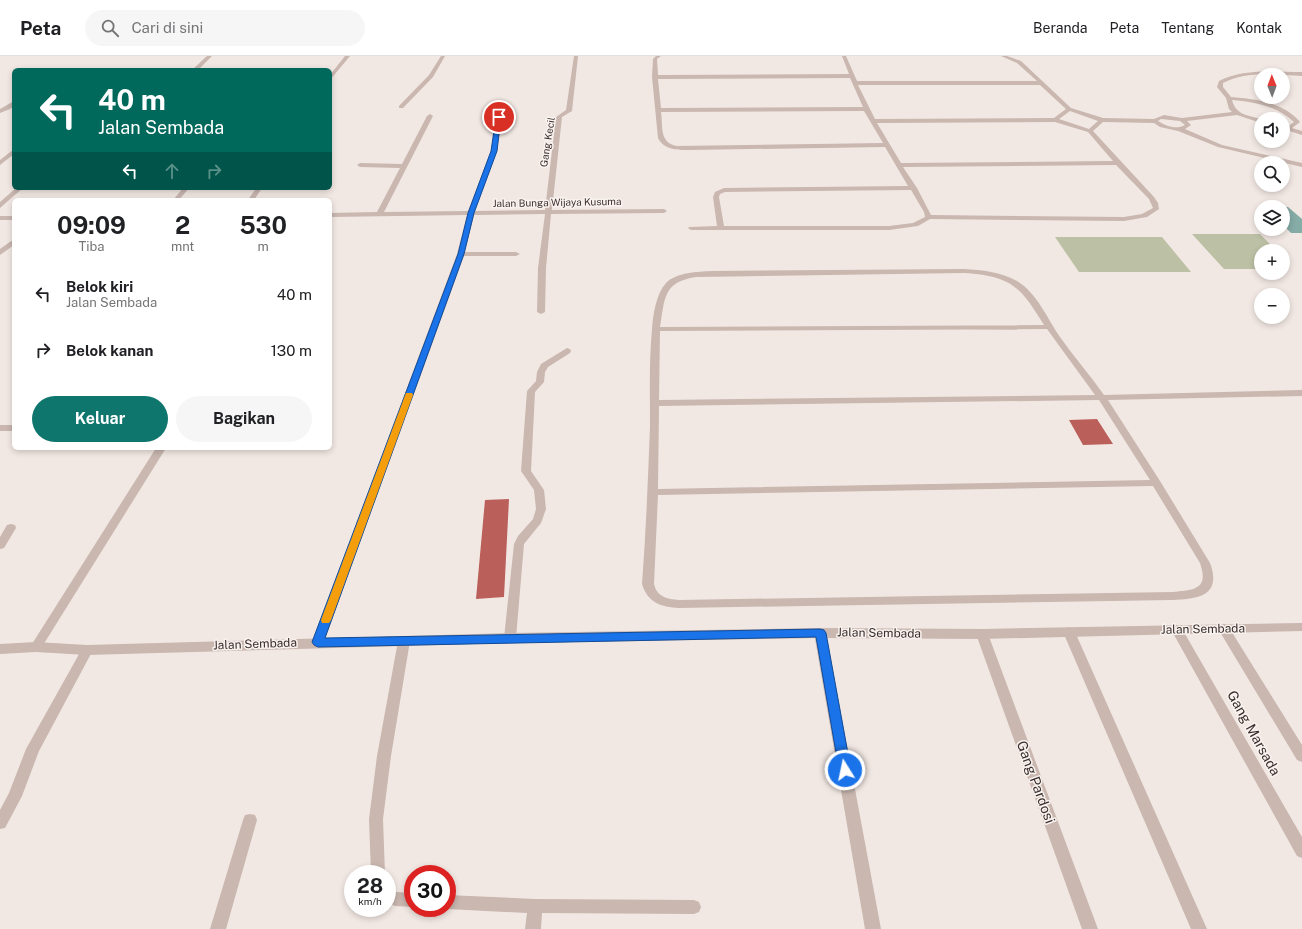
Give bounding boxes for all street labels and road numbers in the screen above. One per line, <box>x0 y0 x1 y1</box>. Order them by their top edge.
street label: Gang Kecil <box>537 116 557 168</box>
street label: Jalan Bunga Wijaya Kusuma <box>492 195 622 209</box>
street label: Jalan Sembada <box>1161 621 1245 637</box>
street label: Jalan Sembada <box>837 625 921 641</box>
street label: Jalan Sembada <box>213 636 297 652</box>
street label: Gang Marsada <box>1224 688 1284 778</box>
street label: Gang Pardosi <box>1014 738 1058 826</box>

